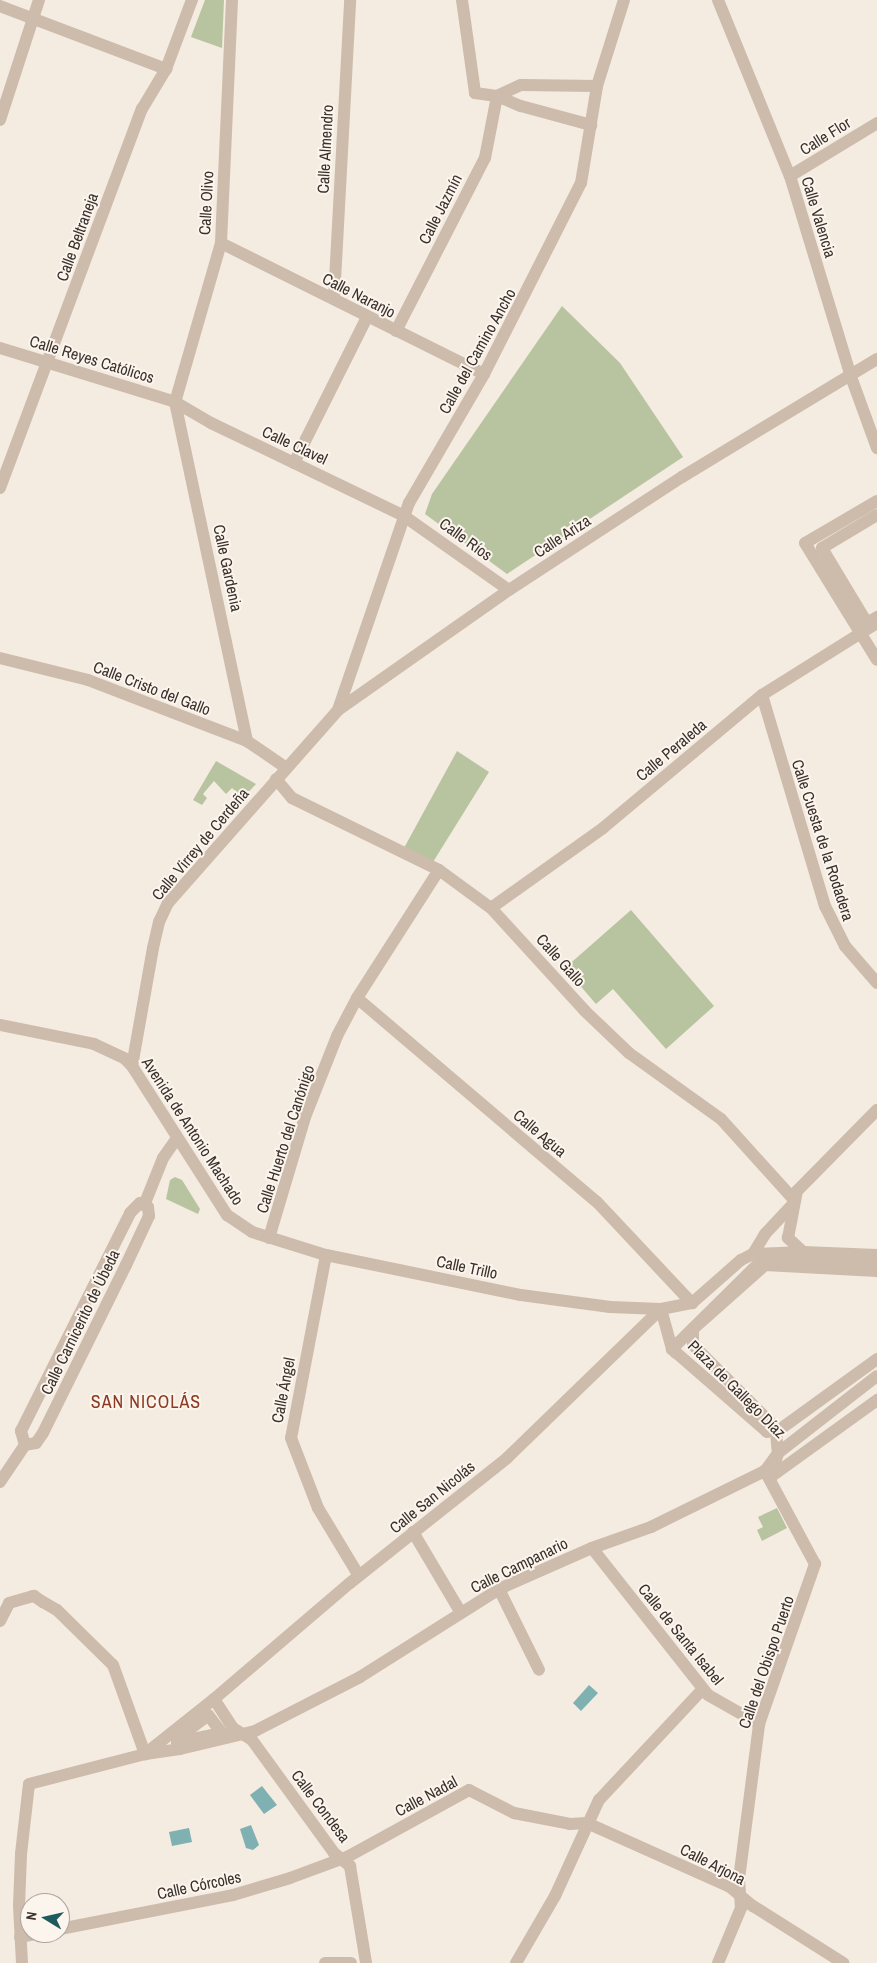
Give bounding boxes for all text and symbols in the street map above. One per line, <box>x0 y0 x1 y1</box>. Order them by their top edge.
street label: Calle Almendro <box>313 104 337 194</box>
street label: Calle Flor <box>796 113 854 159</box>
street label: Calle Olivo <box>195 170 217 236</box>
street label: Calle Jazmín <box>414 171 466 247</box>
street label: Calle Valencia <box>798 174 840 260</box>
street label: Calle Beltraneja <box>52 190 102 284</box>
street label: Calle Naranjo <box>319 268 399 322</box>
street label: Calle del Camino Ancho <box>434 284 520 418</box>
street label: Calle Reyes Católicos <box>27 331 157 387</box>
street label: Calle Clavel <box>259 422 331 468</box>
street label: Calle Ariza <box>530 510 594 562</box>
street label: Calle Ríos <box>436 513 496 565</box>
street label: Calle Gardenia <box>209 523 247 613</box>
street label: Calle Cristo del Gallo <box>91 657 213 719</box>
street label: Calle Peraleda <box>632 715 710 785</box>
street label: Calle Cuesta de la Rodadera <box>788 757 858 923</box>
street label: Calle Virrey de Cerdeña <box>147 784 253 904</box>
street label: Calle Gallo <box>532 930 590 990</box>
street label: Avenida de Antonio Machado <box>138 1053 248 1209</box>
street label: Calle Huerto del Canónigo <box>252 1063 318 1215</box>
street label: Calle Agua <box>509 1105 571 1161</box>
street label: Calle Carnicerito de Úbeda <box>37 1246 123 1398</box>
street label: Calle Trillo <box>435 1251 499 1283</box>
street label: Plaza de Gallego Díaz <box>684 1336 790 1442</box>
street label: Calle Ángel <box>267 1355 299 1425</box>
district label: SAN NICOLÁS <box>89 1391 203 1413</box>
street label: Calle San Nicolás <box>385 1457 479 1537</box>
street label: Calle Campanario <box>467 1533 571 1597</box>
street label: Calle de Santa Isabel <box>634 1579 728 1689</box>
street label: Calle del Obispo Puerto <box>734 1593 798 1731</box>
street label: Calle Condesa <box>287 1766 355 1846</box>
street label: Calle Nadal <box>392 1772 460 1820</box>
street label: Calle Arjona <box>677 1839 749 1889</box>
street label: Calle Córcoles <box>155 1867 243 1903</box>
north arrow <box>20 1893 70 1943</box>
text: N <box>22 1910 41 1921</box>

